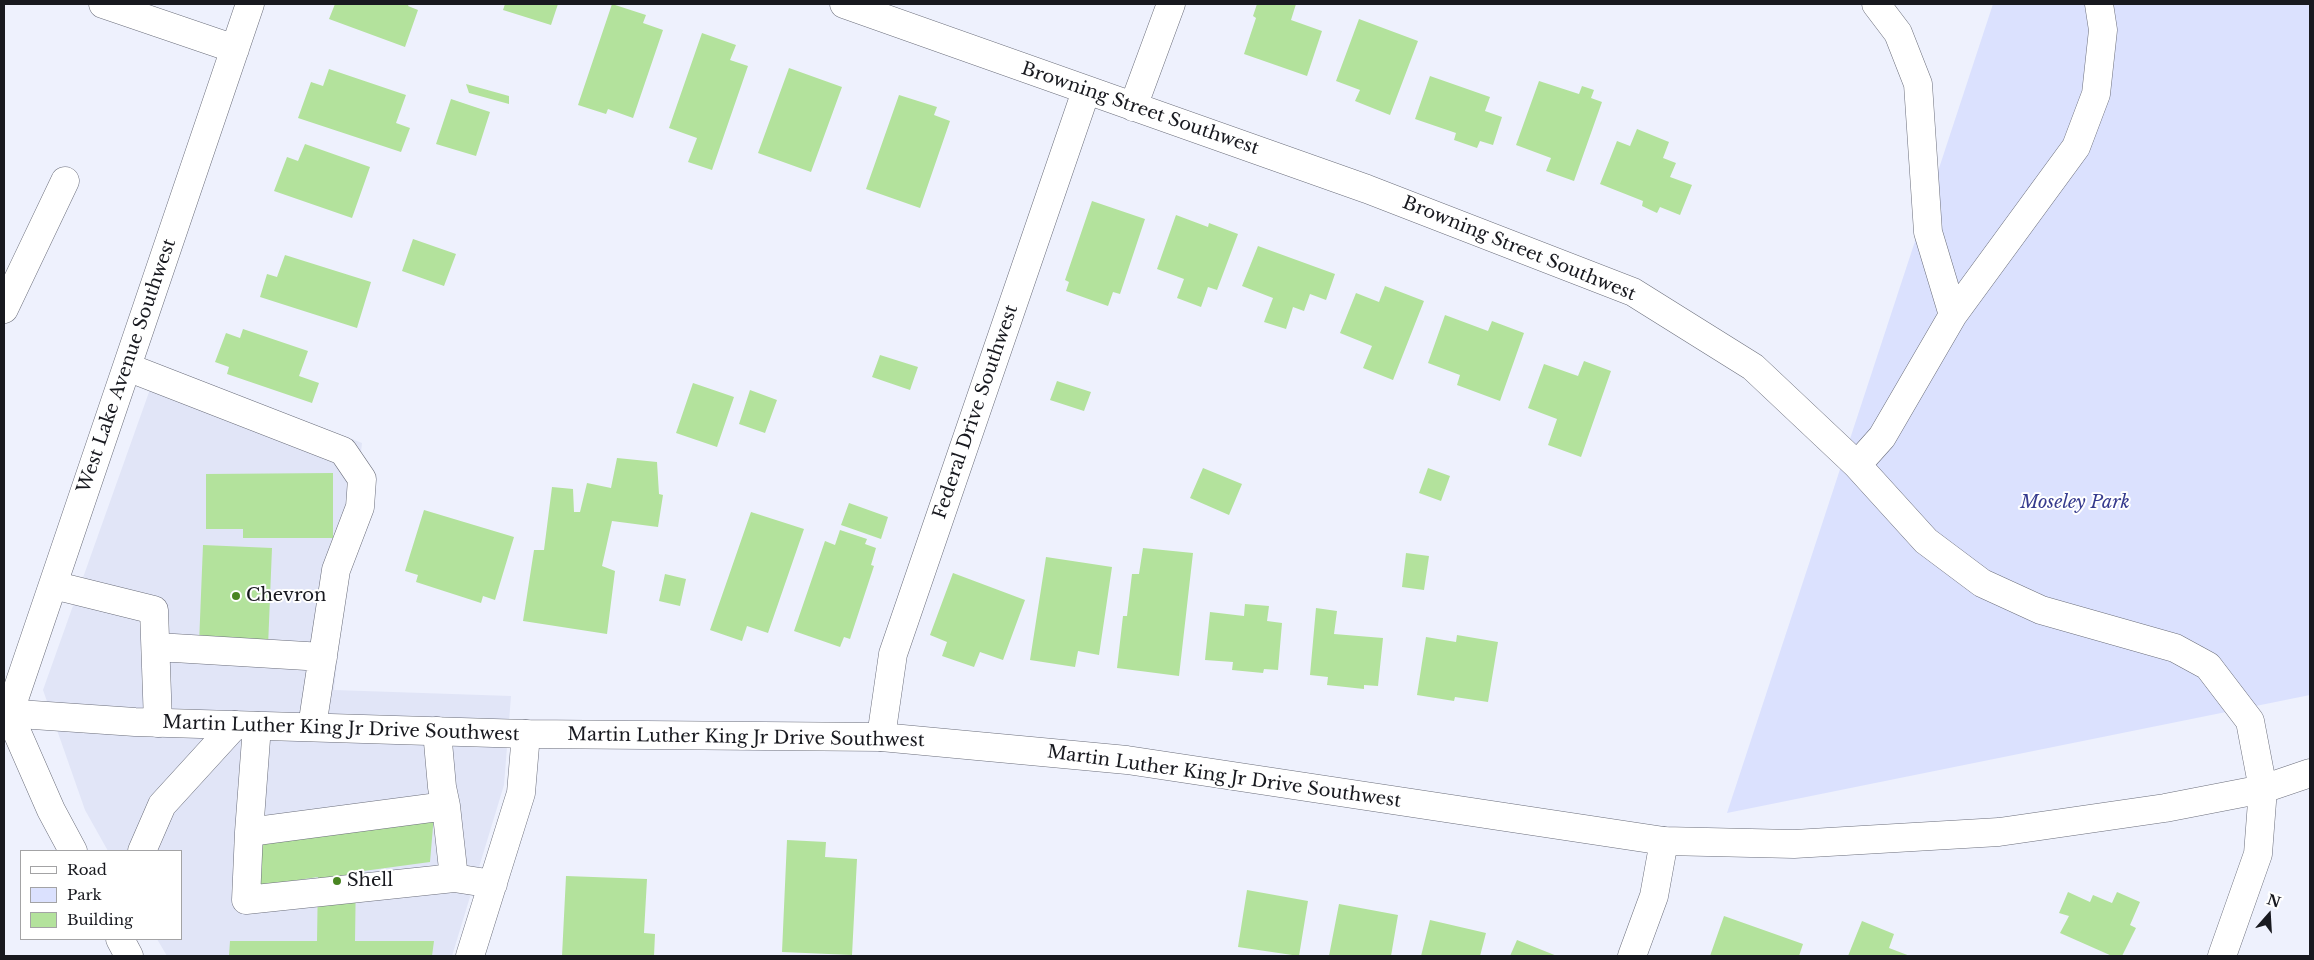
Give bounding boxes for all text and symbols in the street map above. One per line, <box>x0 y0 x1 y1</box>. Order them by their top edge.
street label: Browning Street Southwest <box>1018 58 1262 160</box>
street label: Browning Street Southwest <box>1399 192 1639 306</box>
street label: West Lake Avenue Southwest <box>73 236 181 496</box>
street label: Federal Drive Southwest <box>929 302 1023 522</box>
park label: Moseley Park <box>2020 492 2130 514</box>
place label: Chevron <box>246 585 326 607</box>
marker: Chevron <box>230 590 242 602</box>
street label: Martin Luther King Jr Drive Southwest <box>162 712 520 746</box>
street label: Martin Luther King Jr Drive Southwest <box>567 724 925 752</box>
street label: Martin Luther King Jr Drive Southwest <box>1046 741 1402 813</box>
legend <box>20 850 182 940</box>
text: Road <box>67 860 107 879</box>
place label: Shell <box>347 870 393 892</box>
marker: Shell <box>331 875 343 887</box>
text: Park <box>67 885 102 904</box>
north arrow <box>2244 890 2294 940</box>
text: N <box>2265 890 2283 911</box>
text: Building <box>67 910 133 929</box>

